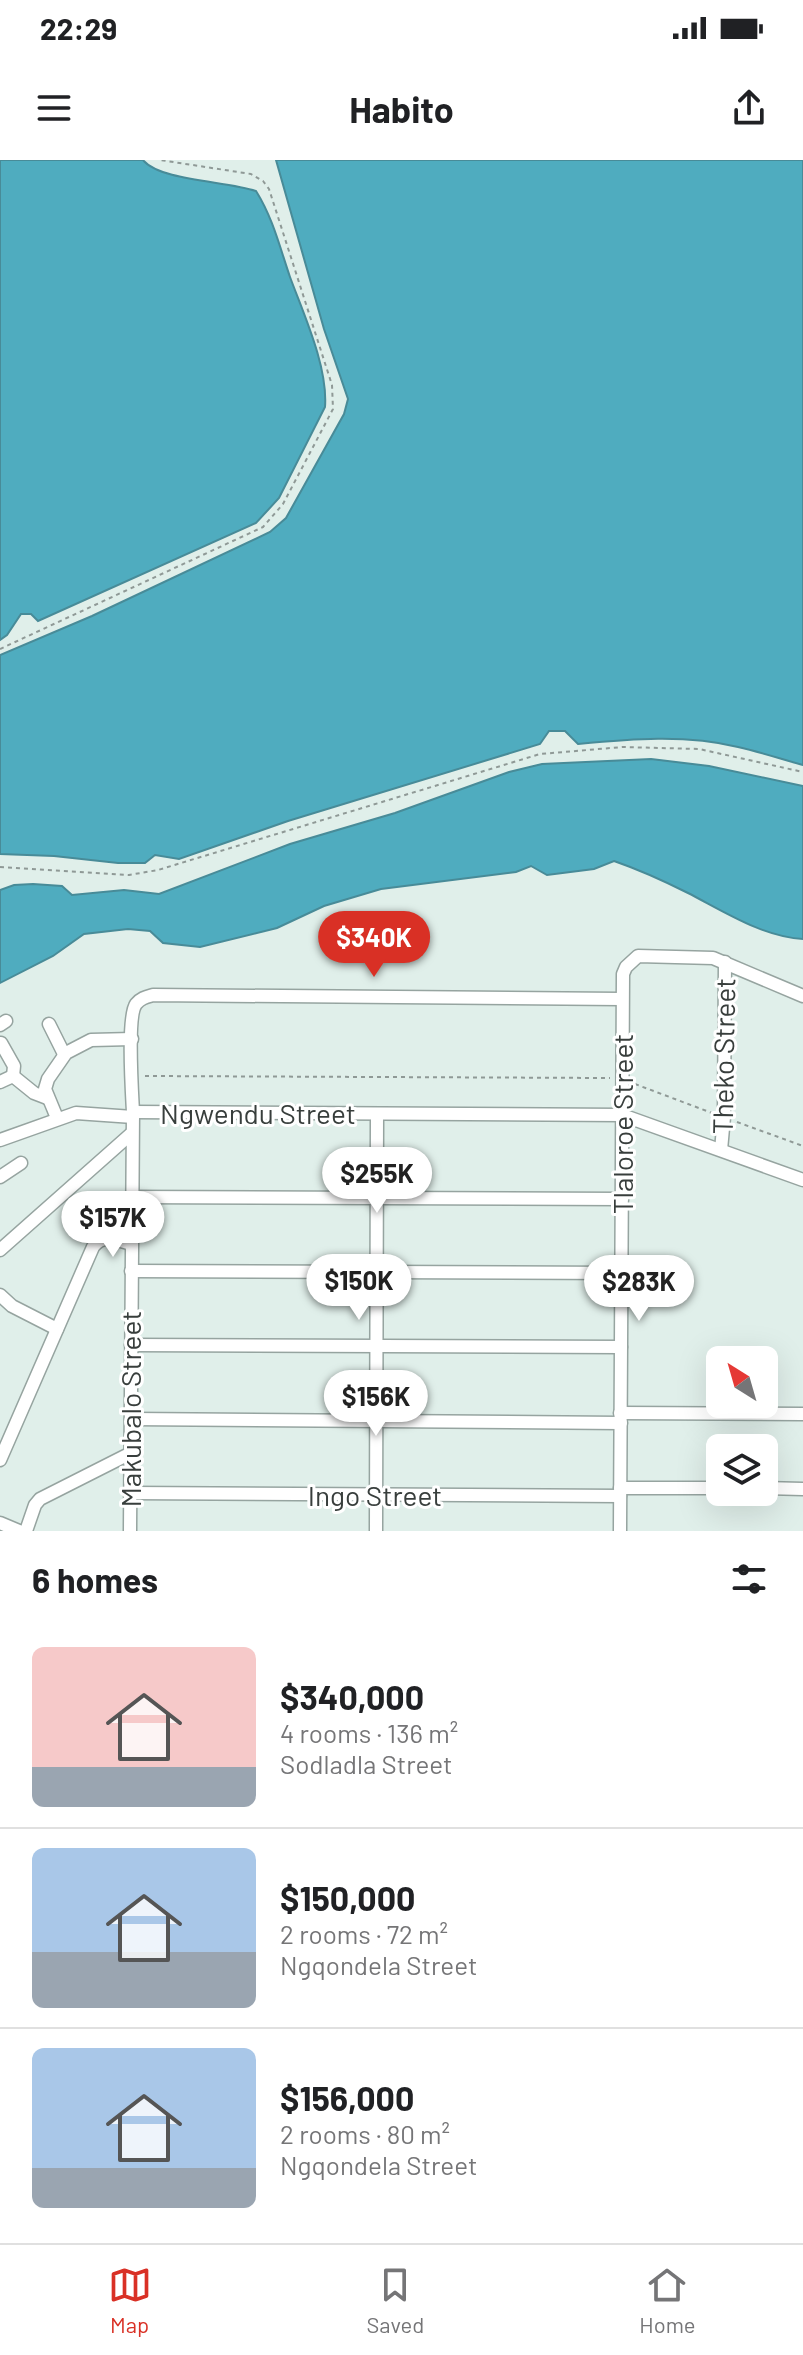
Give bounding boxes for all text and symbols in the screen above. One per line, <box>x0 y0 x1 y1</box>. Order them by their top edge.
text: 22:29 <box>40 10 117 46</box>
icon: menu <box>32 86 76 130</box>
icon: share <box>727 86 771 130</box>
text: Habito <box>349 87 454 130</box>
pin: $340K <box>318 911 430 979</box>
text: $340K <box>336 921 412 952</box>
street label: Theko Street <box>705 977 741 1135</box>
street label: Tlaloroe Street <box>605 1034 639 1214</box>
street label: Ngwendu Street <box>160 1096 356 1130</box>
pin: $255K <box>321 1147 433 1215</box>
text: $255K <box>340 1157 414 1188</box>
pin: $157K <box>57 1191 169 1259</box>
text: $157K <box>79 1201 147 1232</box>
pin: $150K <box>303 1254 415 1322</box>
pin: $283K <box>583 1255 695 1323</box>
text: $150K <box>324 1264 394 1295</box>
text: $283K <box>602 1265 676 1296</box>
street label: Makubalo Street <box>113 1311 147 1507</box>
north arrow <box>706 1346 778 1418</box>
map controls <box>706 1346 778 1506</box>
pin: $156K <box>320 1370 432 1438</box>
text: $156K <box>342 1380 410 1411</box>
button: layers <box>706 1434 778 1506</box>
street label: Ingo Street <box>308 1478 442 1512</box>
icon: filters <box>727 1557 771 1601</box>
text: 6 homes <box>32 1559 158 1600</box>
text: $340,000 <box>280 1676 424 1717</box>
icon: home <box>96 1679 192 1775</box>
text: 4 rooms · 136 m² <box>280 1717 458 1748</box>
text: Sodladla Street <box>280 1748 452 1779</box>
text: $150,000 <box>280 1877 415 1918</box>
icon: home <box>96 1880 192 1976</box>
text: 2 rooms · 72 m² <box>280 1918 448 1949</box>
text: Ngqondela Street <box>280 1949 477 1980</box>
text: $156,000 <box>280 2077 414 2118</box>
icon: home <box>96 2080 192 2176</box>
text: 2 rooms · 80 m² <box>280 2118 450 2149</box>
text: Ngqondela Street <box>280 2149 477 2180</box>
tab: Map <box>108 2263 152 2337</box>
tab: Saved <box>367 2263 424 2337</box>
tab: Home <box>639 2263 695 2337</box>

